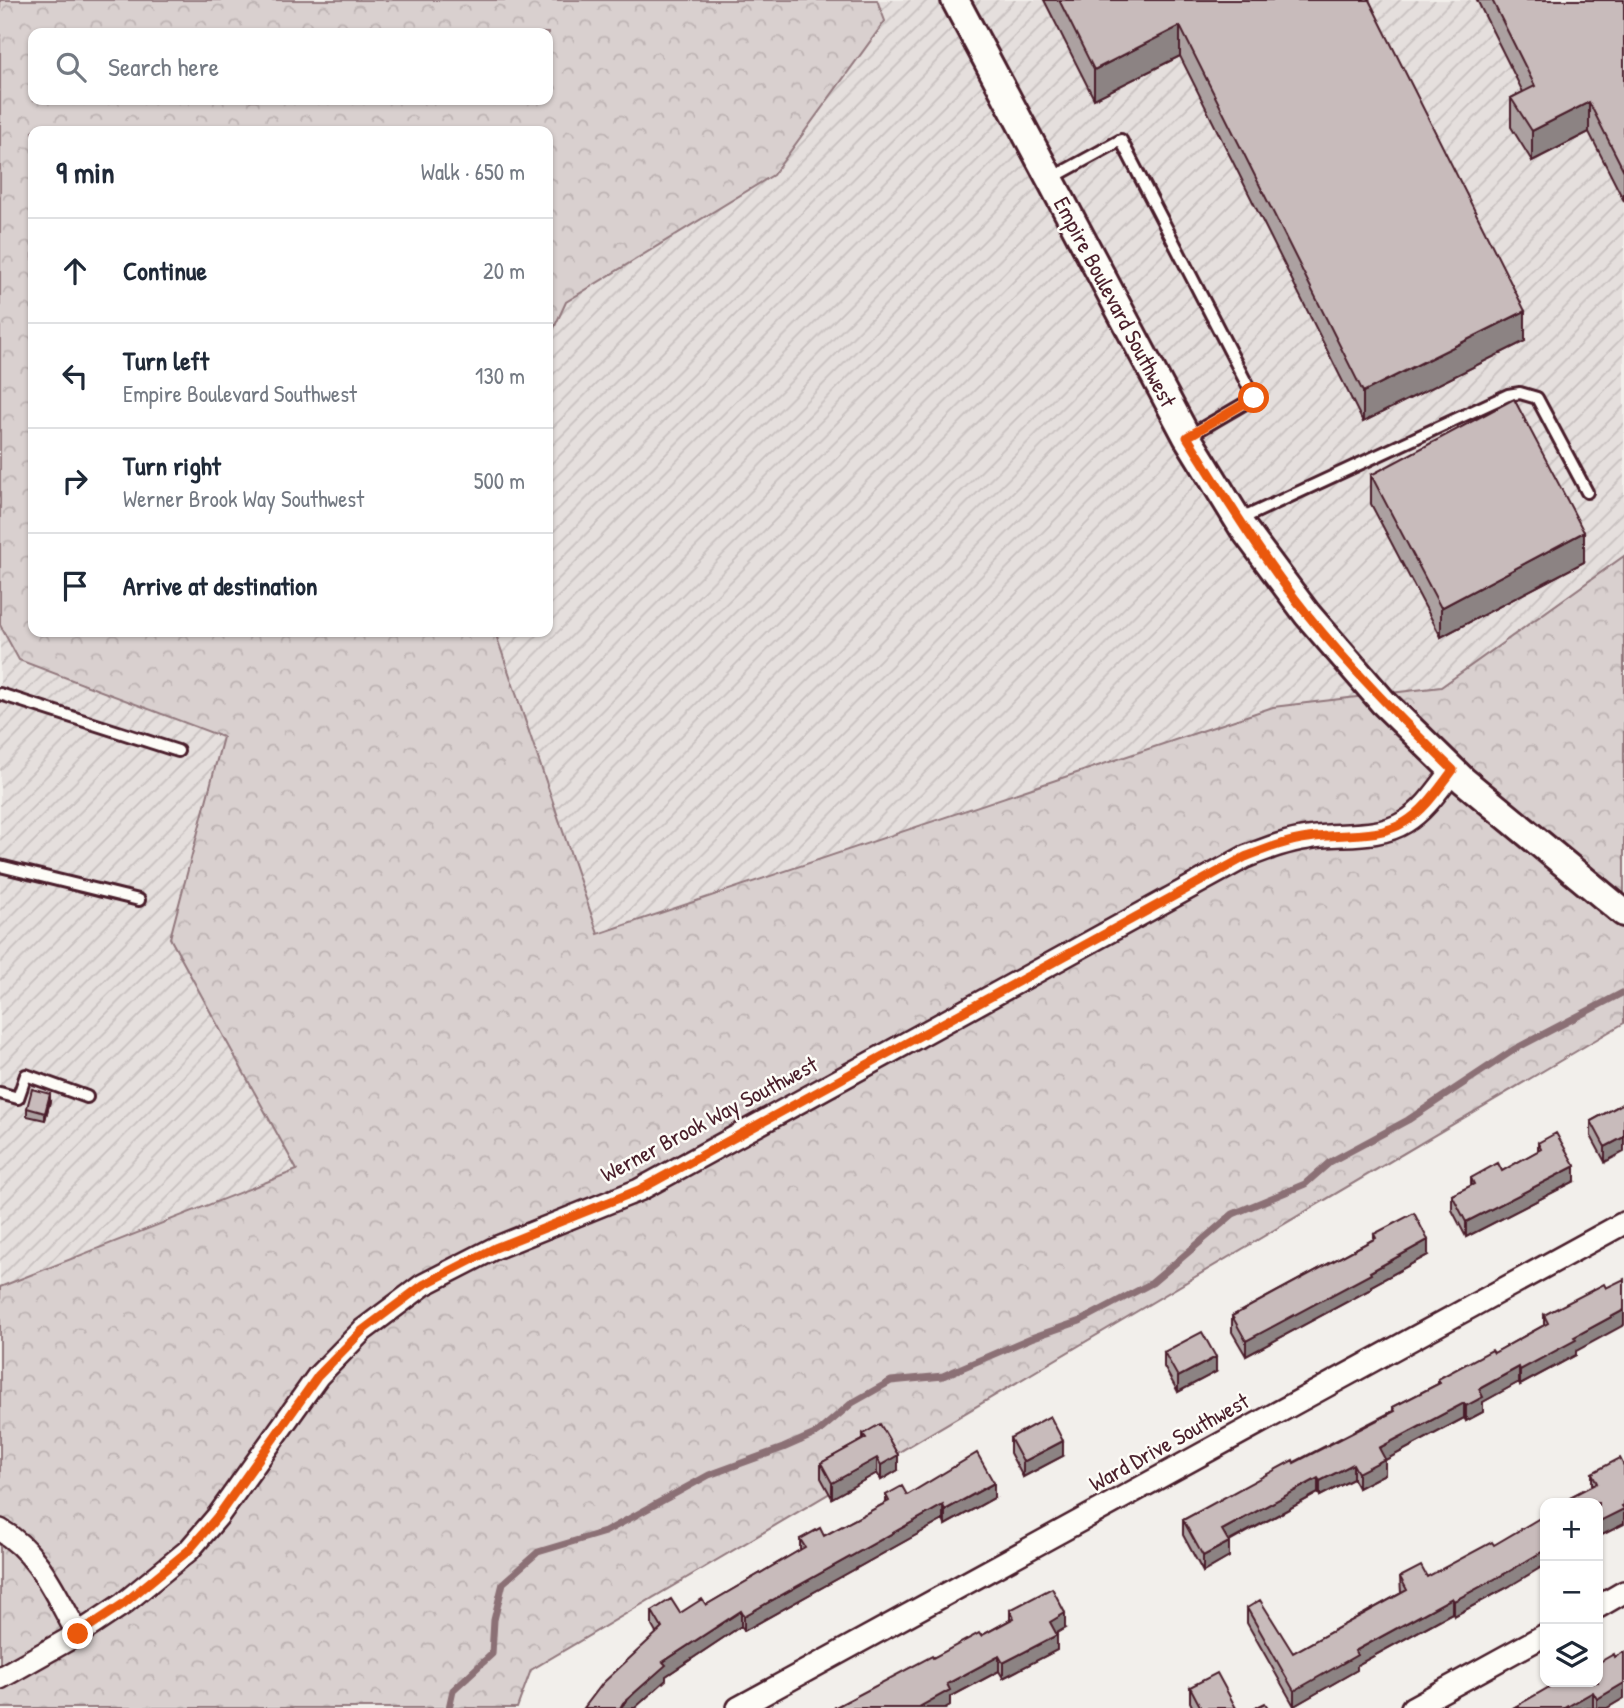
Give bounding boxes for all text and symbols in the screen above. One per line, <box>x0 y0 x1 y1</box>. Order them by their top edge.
search box <box>28 28 553 105</box>
icon: search <box>52 48 90 86</box>
text: Search here <box>108 49 219 84</box>
text: 9 min <box>56 152 115 192</box>
text: Walk · 650 m <box>421 156 525 187</box>
street label: Empire Boulevard Southwest <box>1047 191 1185 413</box>
icon: ahead <box>56 252 94 290</box>
text: Continue <box>123 253 207 288</box>
text: 20 m <box>483 255 525 286</box>
text: Turn left <box>123 343 209 378</box>
icon: left <box>56 357 94 395</box>
text: 130 m <box>475 360 525 391</box>
text: Empire Boulevard Southwest <box>123 378 357 409</box>
route start <box>1238 382 1269 413</box>
text: Turn right <box>123 448 221 483</box>
icon: right <box>56 462 94 500</box>
text: 500 m <box>474 465 525 496</box>
text: Werner Brook Way Southwest <box>123 483 364 514</box>
icon: arrive <box>56 567 94 605</box>
text: Arrive at destination <box>123 568 318 603</box>
street label: Werner Brook Way Southwest <box>595 1048 823 1189</box>
street label: Ward Drive Southwest <box>1083 1384 1255 1498</box>
map controls <box>1540 1498 1603 1687</box>
button: + <box>1540 1498 1603 1561</box>
button: − <box>1540 1561 1603 1624</box>
route end <box>62 1618 93 1649</box>
button: layers <box>1540 1624 1603 1687</box>

